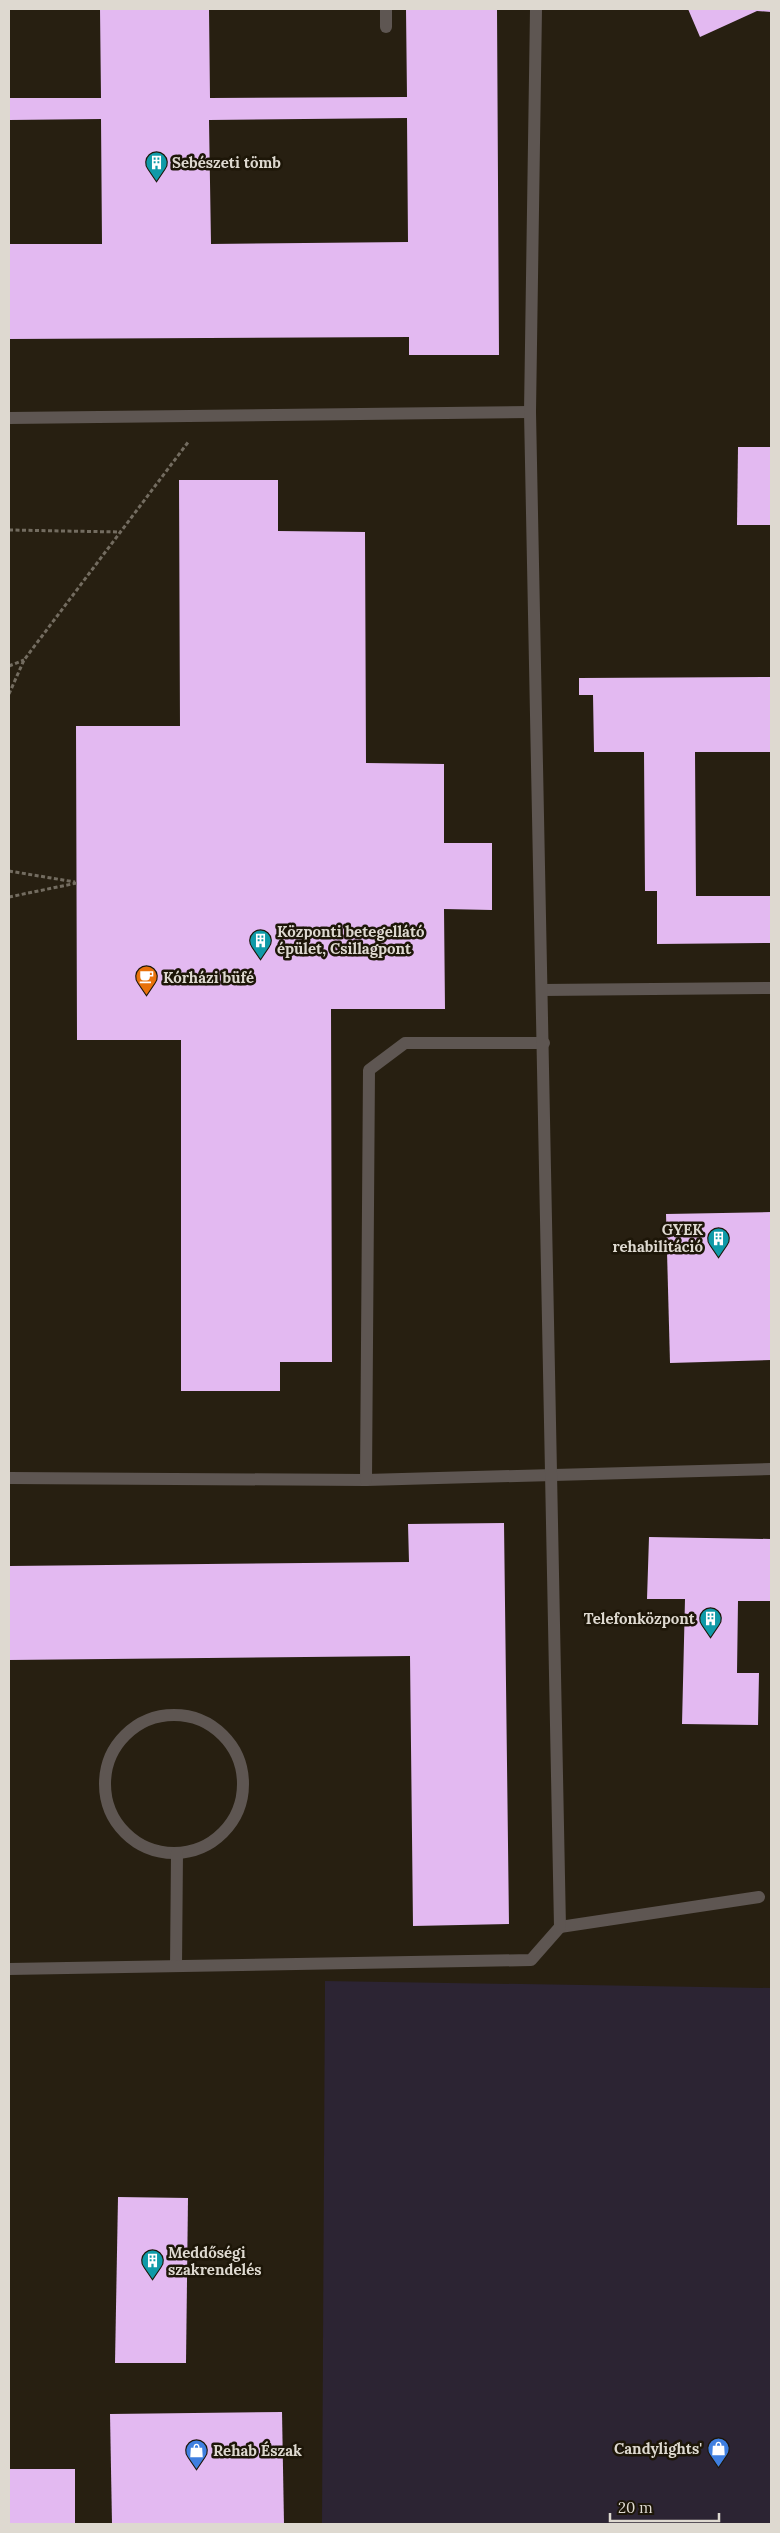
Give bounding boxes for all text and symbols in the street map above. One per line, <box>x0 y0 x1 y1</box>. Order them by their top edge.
building icon: Sebészeti tömb <box>144 150 168 181</box>
place label: Sebészeti tömb <box>172 153 281 172</box>
place label: Központi betegellátó épület, Csillagpont <box>277 922 425 958</box>
building icon: Központi betegellátó épület, Csillagpont <box>249 928 273 959</box>
cafe icon: Kórházi büfé <box>135 965 159 996</box>
place label: Kórházi büfé <box>163 968 254 987</box>
place label: GYEK rehabilitáció <box>612 1220 704 1256</box>
building icon: GYEK rehabilitáció <box>707 1226 731 1257</box>
building icon: Telefonközpont <box>699 1606 723 1637</box>
place label: Telefonközpont <box>584 1609 696 1628</box>
place label: Meddőségi szakrendelés <box>168 2243 262 2279</box>
building icon: Meddőségi szakrendelés <box>140 2249 164 2280</box>
shop icon: Candylights' <box>706 2436 730 2467</box>
shop icon: Rehab Észak <box>185 2438 209 2469</box>
place label: Candylights' <box>614 2439 702 2458</box>
place label: Rehab Észak <box>213 2441 302 2460</box>
scale bar <box>610 2490 719 2522</box>
text: 20 m <box>618 2498 653 2517</box>

